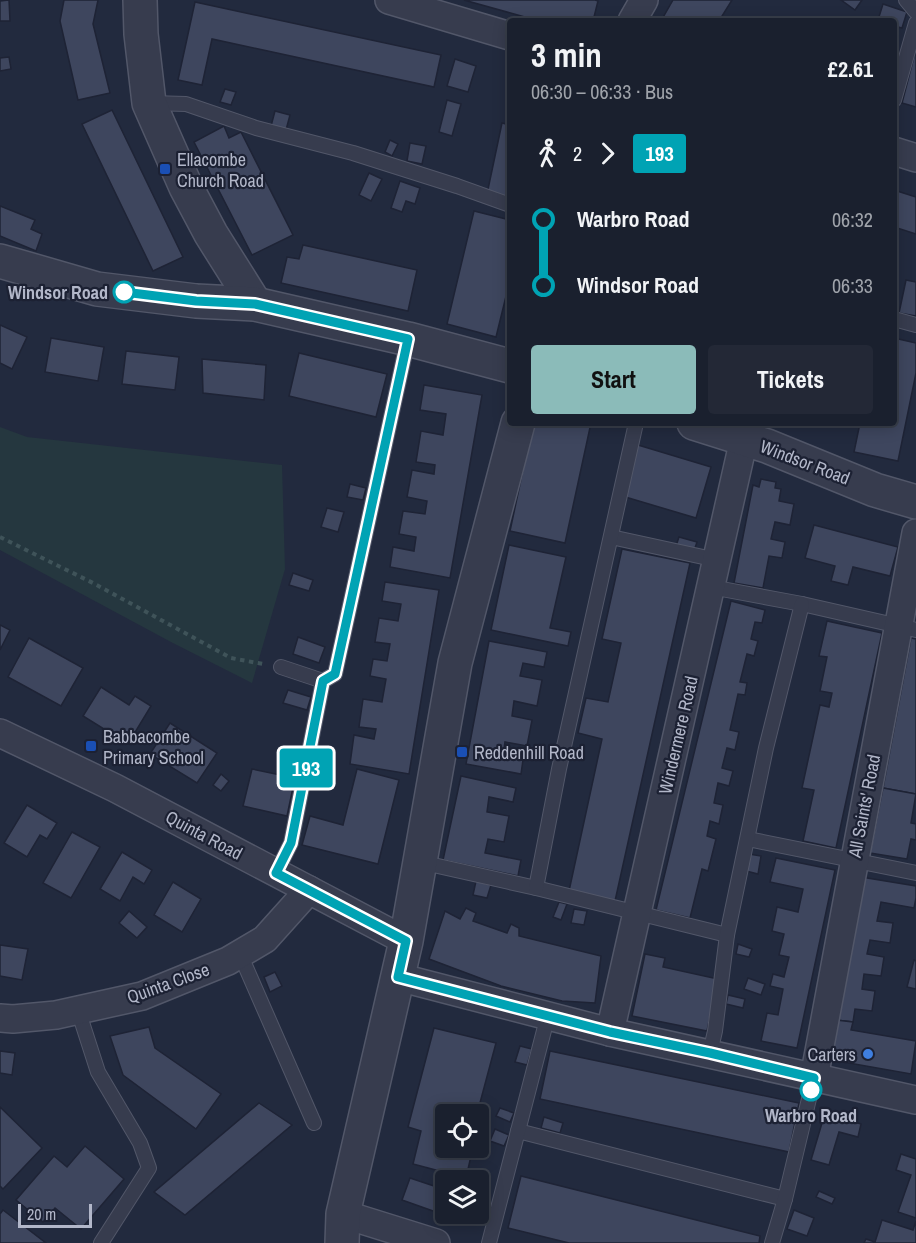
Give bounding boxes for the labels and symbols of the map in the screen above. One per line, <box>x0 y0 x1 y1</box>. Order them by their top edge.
place label: Ellacombe Church Road <box>177 147 264 193</box>
marker: Ellacombe Church Road <box>158 162 172 176</box>
place label: Windsor Road <box>8 280 108 305</box>
marker: Windsor Road <box>113 281 135 303</box>
street label: Windsor Road <box>756 433 854 491</box>
street label: Windermere Road <box>652 673 704 797</box>
place label: Babbacombe Primary School <box>103 724 204 770</box>
marker: Babbacombe Primary School <box>84 739 98 753</box>
place label: Reddenhill Road <box>474 740 584 765</box>
marker: Reddenhill Road <box>455 745 469 759</box>
line badge: 193 <box>272 748 340 788</box>
street label: All Saints' Road <box>842 752 886 861</box>
street label: Quinta Road <box>161 804 247 866</box>
street label: Quinta Close <box>123 957 213 1009</box>
place label: Carters <box>808 1042 856 1067</box>
marker: Carters <box>861 1047 875 1061</box>
marker: Warbro Road <box>800 1079 822 1101</box>
place label: Warbro Road <box>765 1103 857 1128</box>
scale bar <box>18 1201 92 1228</box>

